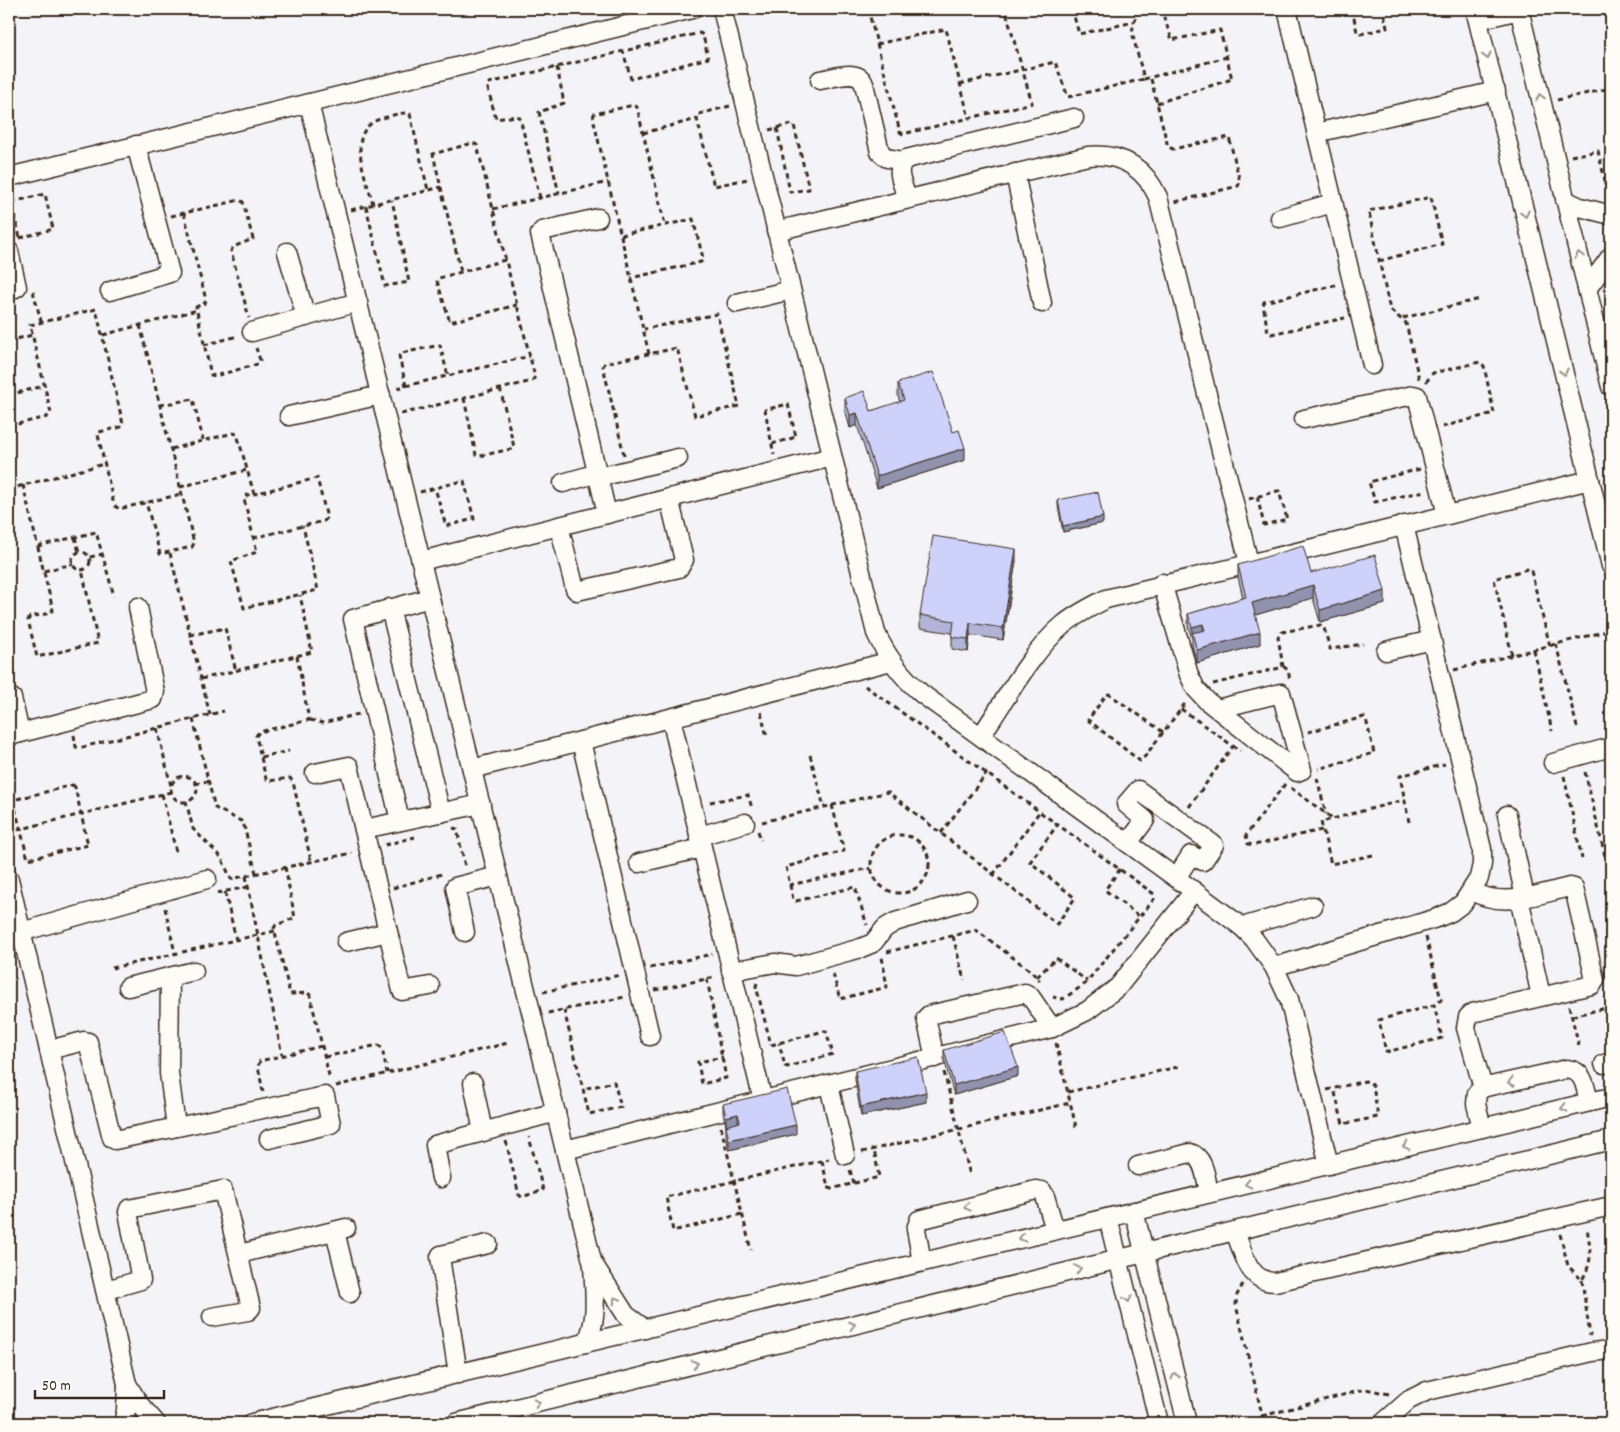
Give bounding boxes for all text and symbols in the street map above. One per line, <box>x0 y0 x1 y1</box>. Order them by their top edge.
one-way arrow <box>1481 52 1492 61</box>
one-way arrow <box>1535 93 1546 102</box>
one-way arrow <box>1519 210 1530 219</box>
one-way arrow <box>1574 252 1584 260</box>
one-way arrow <box>1558 367 1569 376</box>
one-way arrow <box>1507 1076 1515 1087</box>
one-way arrow <box>1559 1102 1568 1113</box>
one-way arrow <box>1401 1140 1410 1151</box>
one-way arrow <box>1243 1178 1252 1189</box>
one-way arrow <box>963 1201 972 1212</box>
one-way arrow <box>1017 1232 1026 1243</box>
one-way arrow <box>1074 1264 1083 1275</box>
one-way arrow <box>1122 1295 1133 1304</box>
one-way arrow <box>613 1296 622 1306</box>
one-way arrow <box>848 1320 857 1331</box>
one-way arrow <box>690 1359 699 1370</box>
scale bar <box>35 1367 164 1399</box>
one-way arrow <box>1170 1371 1181 1380</box>
text: 50 m <box>42 1376 71 1398</box>
one-way arrow <box>532 1398 541 1409</box>

